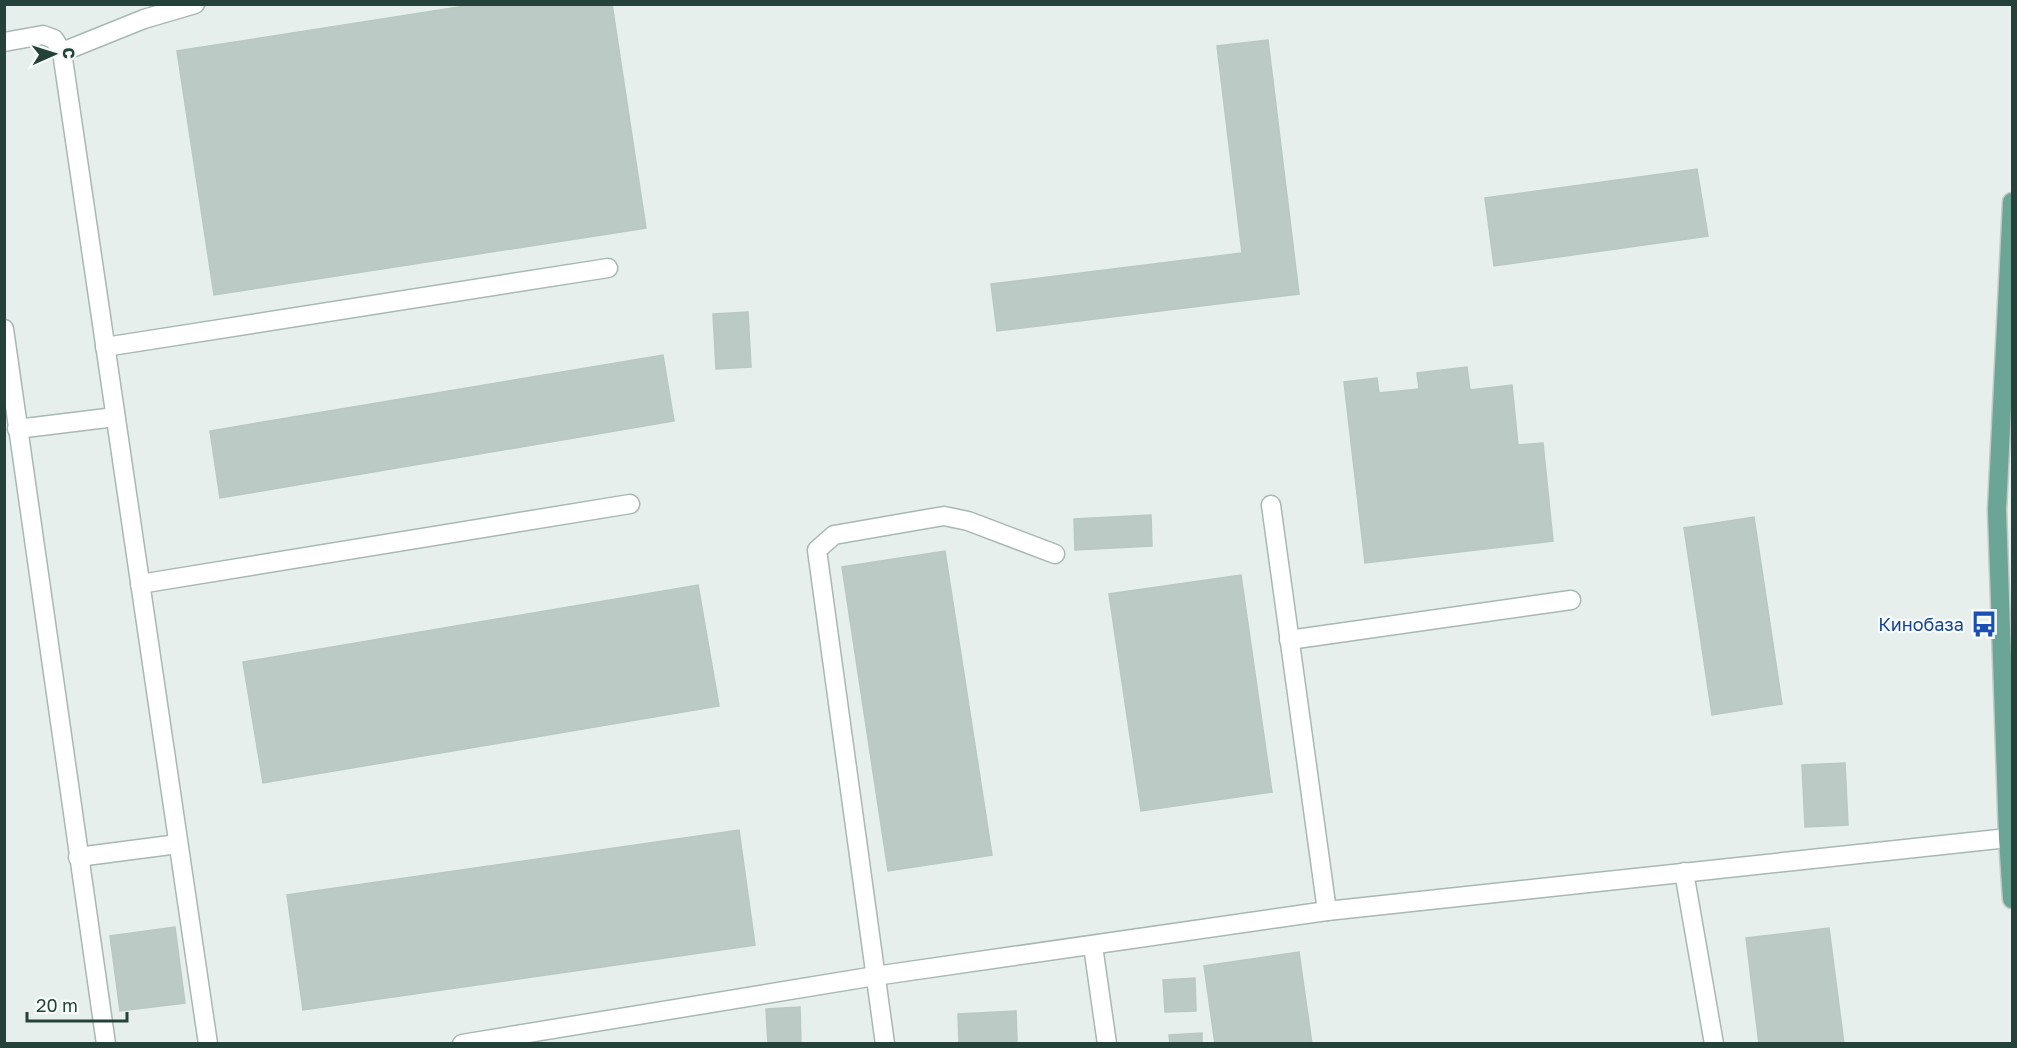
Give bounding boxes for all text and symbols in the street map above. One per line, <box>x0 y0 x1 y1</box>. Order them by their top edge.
north arrow <box>24 24 84 84</box>
text: С <box>59 47 79 59</box>
bus stop icon: Кинобаза <box>1969 609 1999 639</box>
place label: Кинобаза <box>1878 613 1964 635</box>
scale bar <box>27 985 128 1023</box>
text: 20 m <box>36 994 78 1016</box>

